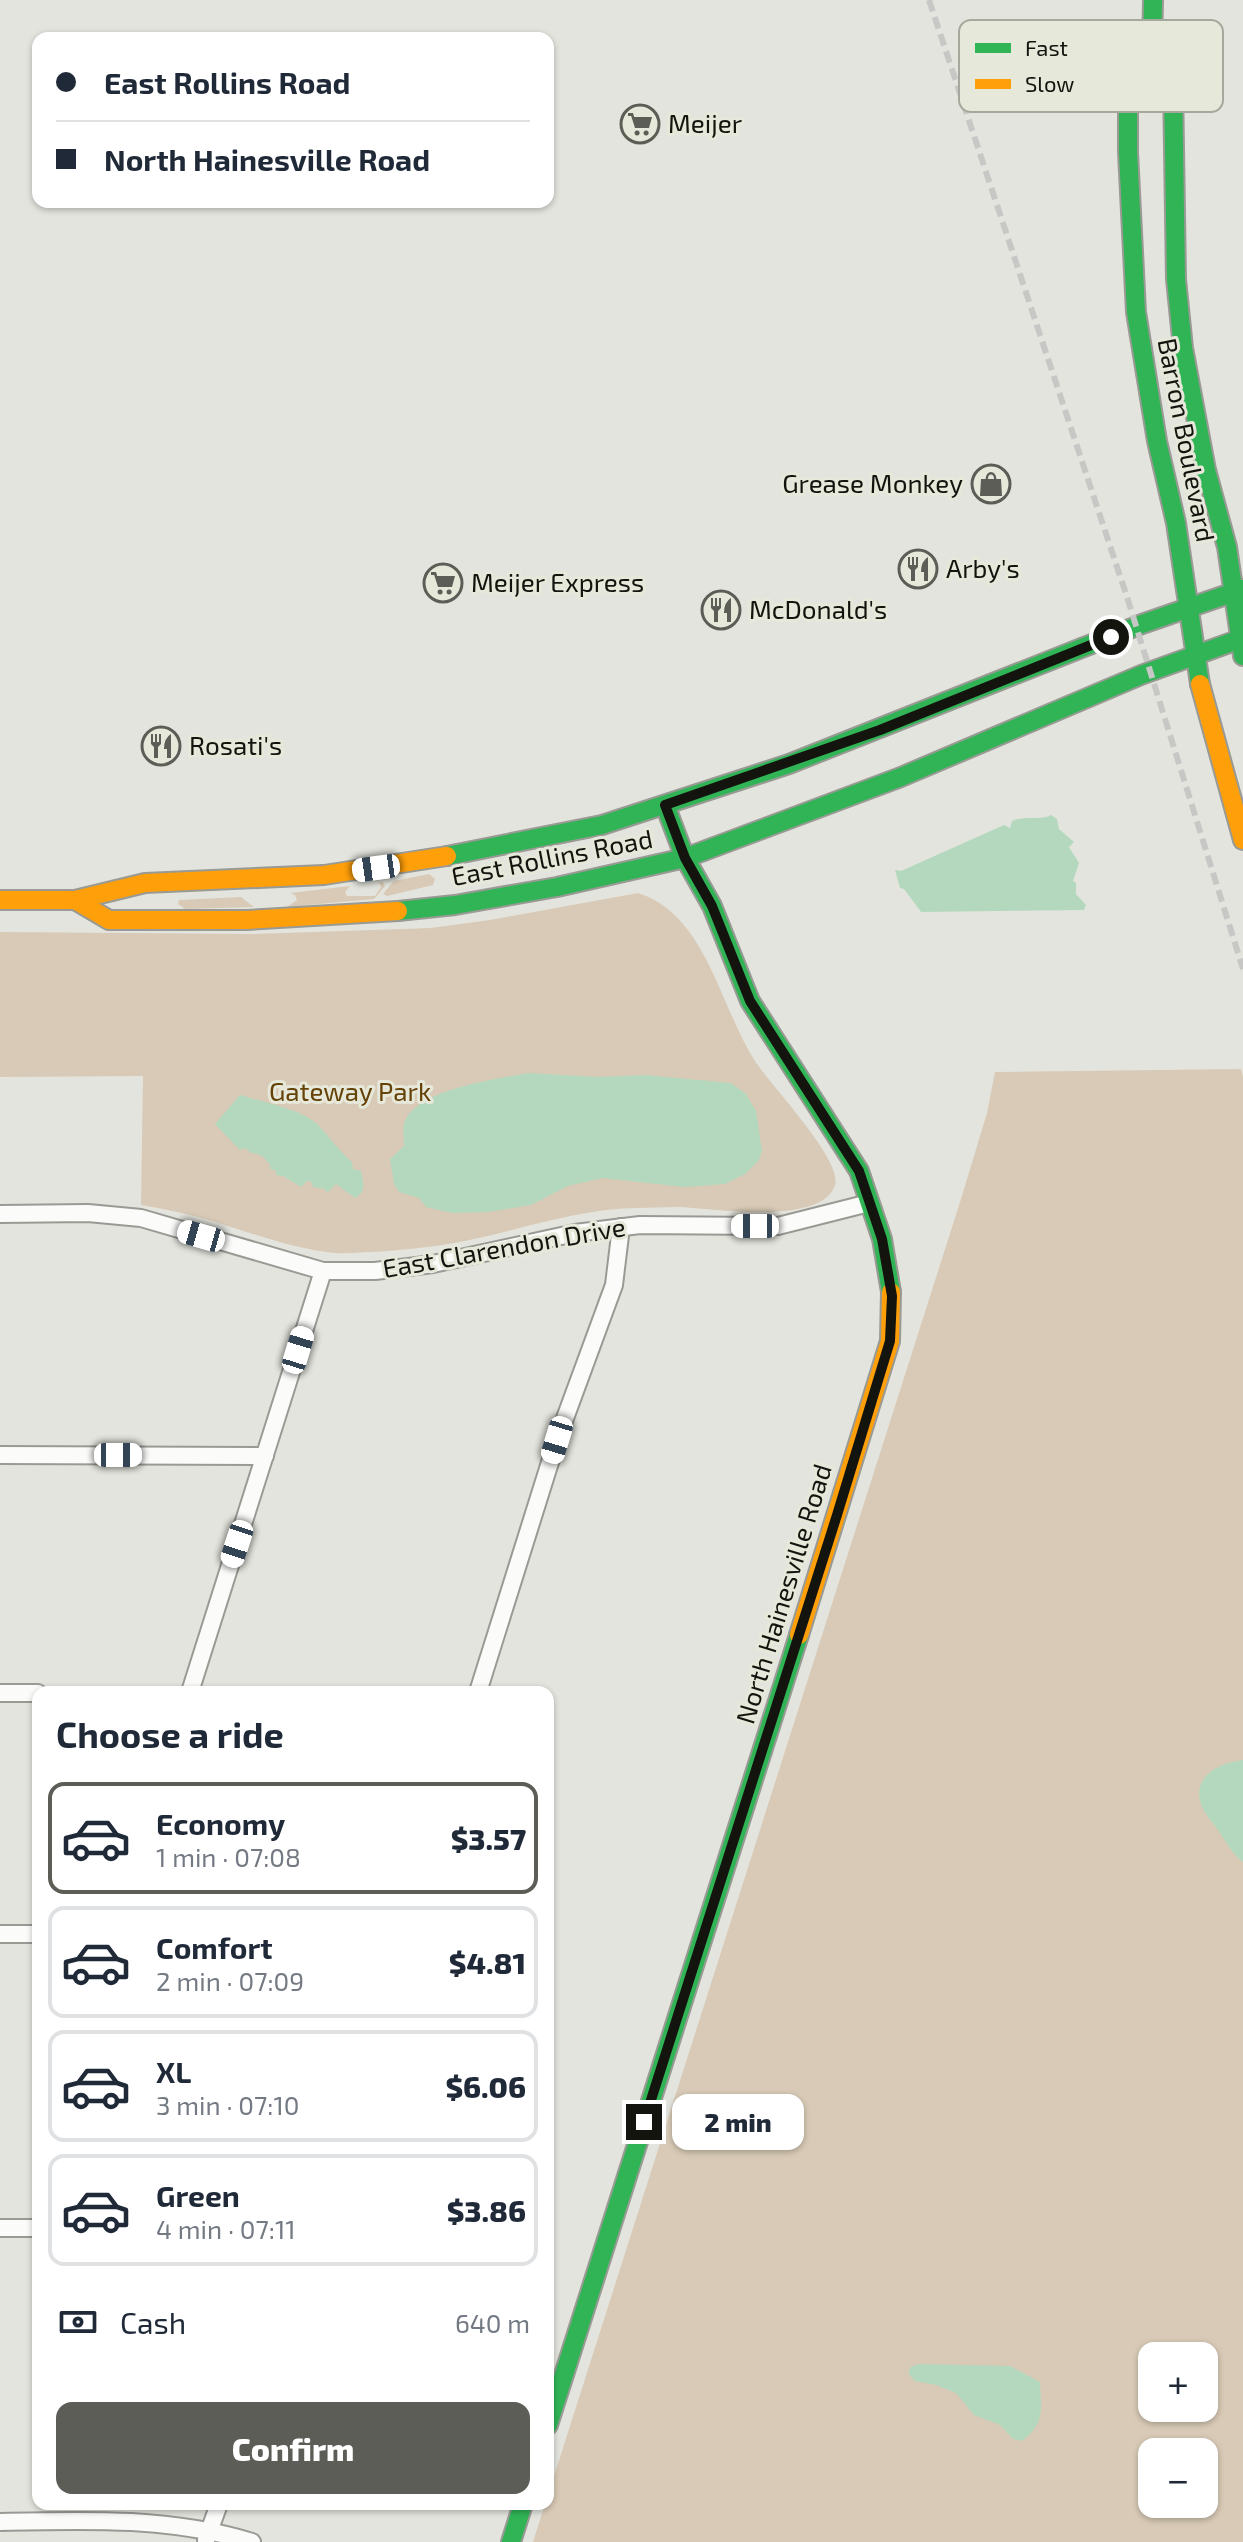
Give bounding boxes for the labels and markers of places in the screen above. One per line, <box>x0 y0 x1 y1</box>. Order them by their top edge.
supermarket icon: Meijer <box>619 103 661 145</box>
place label: Meijer <box>668 107 742 138</box>
shop icon: Grease Monkey <box>970 463 1012 505</box>
place label: Grease Monkey <box>782 467 963 498</box>
restaurant icon: Arby's <box>897 548 939 590</box>
place label: Arby's <box>946 552 1020 583</box>
supermarket icon: Meijer Express <box>422 562 464 604</box>
place label: Meijer Express <box>471 566 644 597</box>
restaurant icon: McDonald's <box>700 589 742 631</box>
place label: McDonald's <box>749 593 887 624</box>
restaurant icon: Rosati's <box>140 725 182 767</box>
place label: Rosati's <box>189 729 282 760</box>

